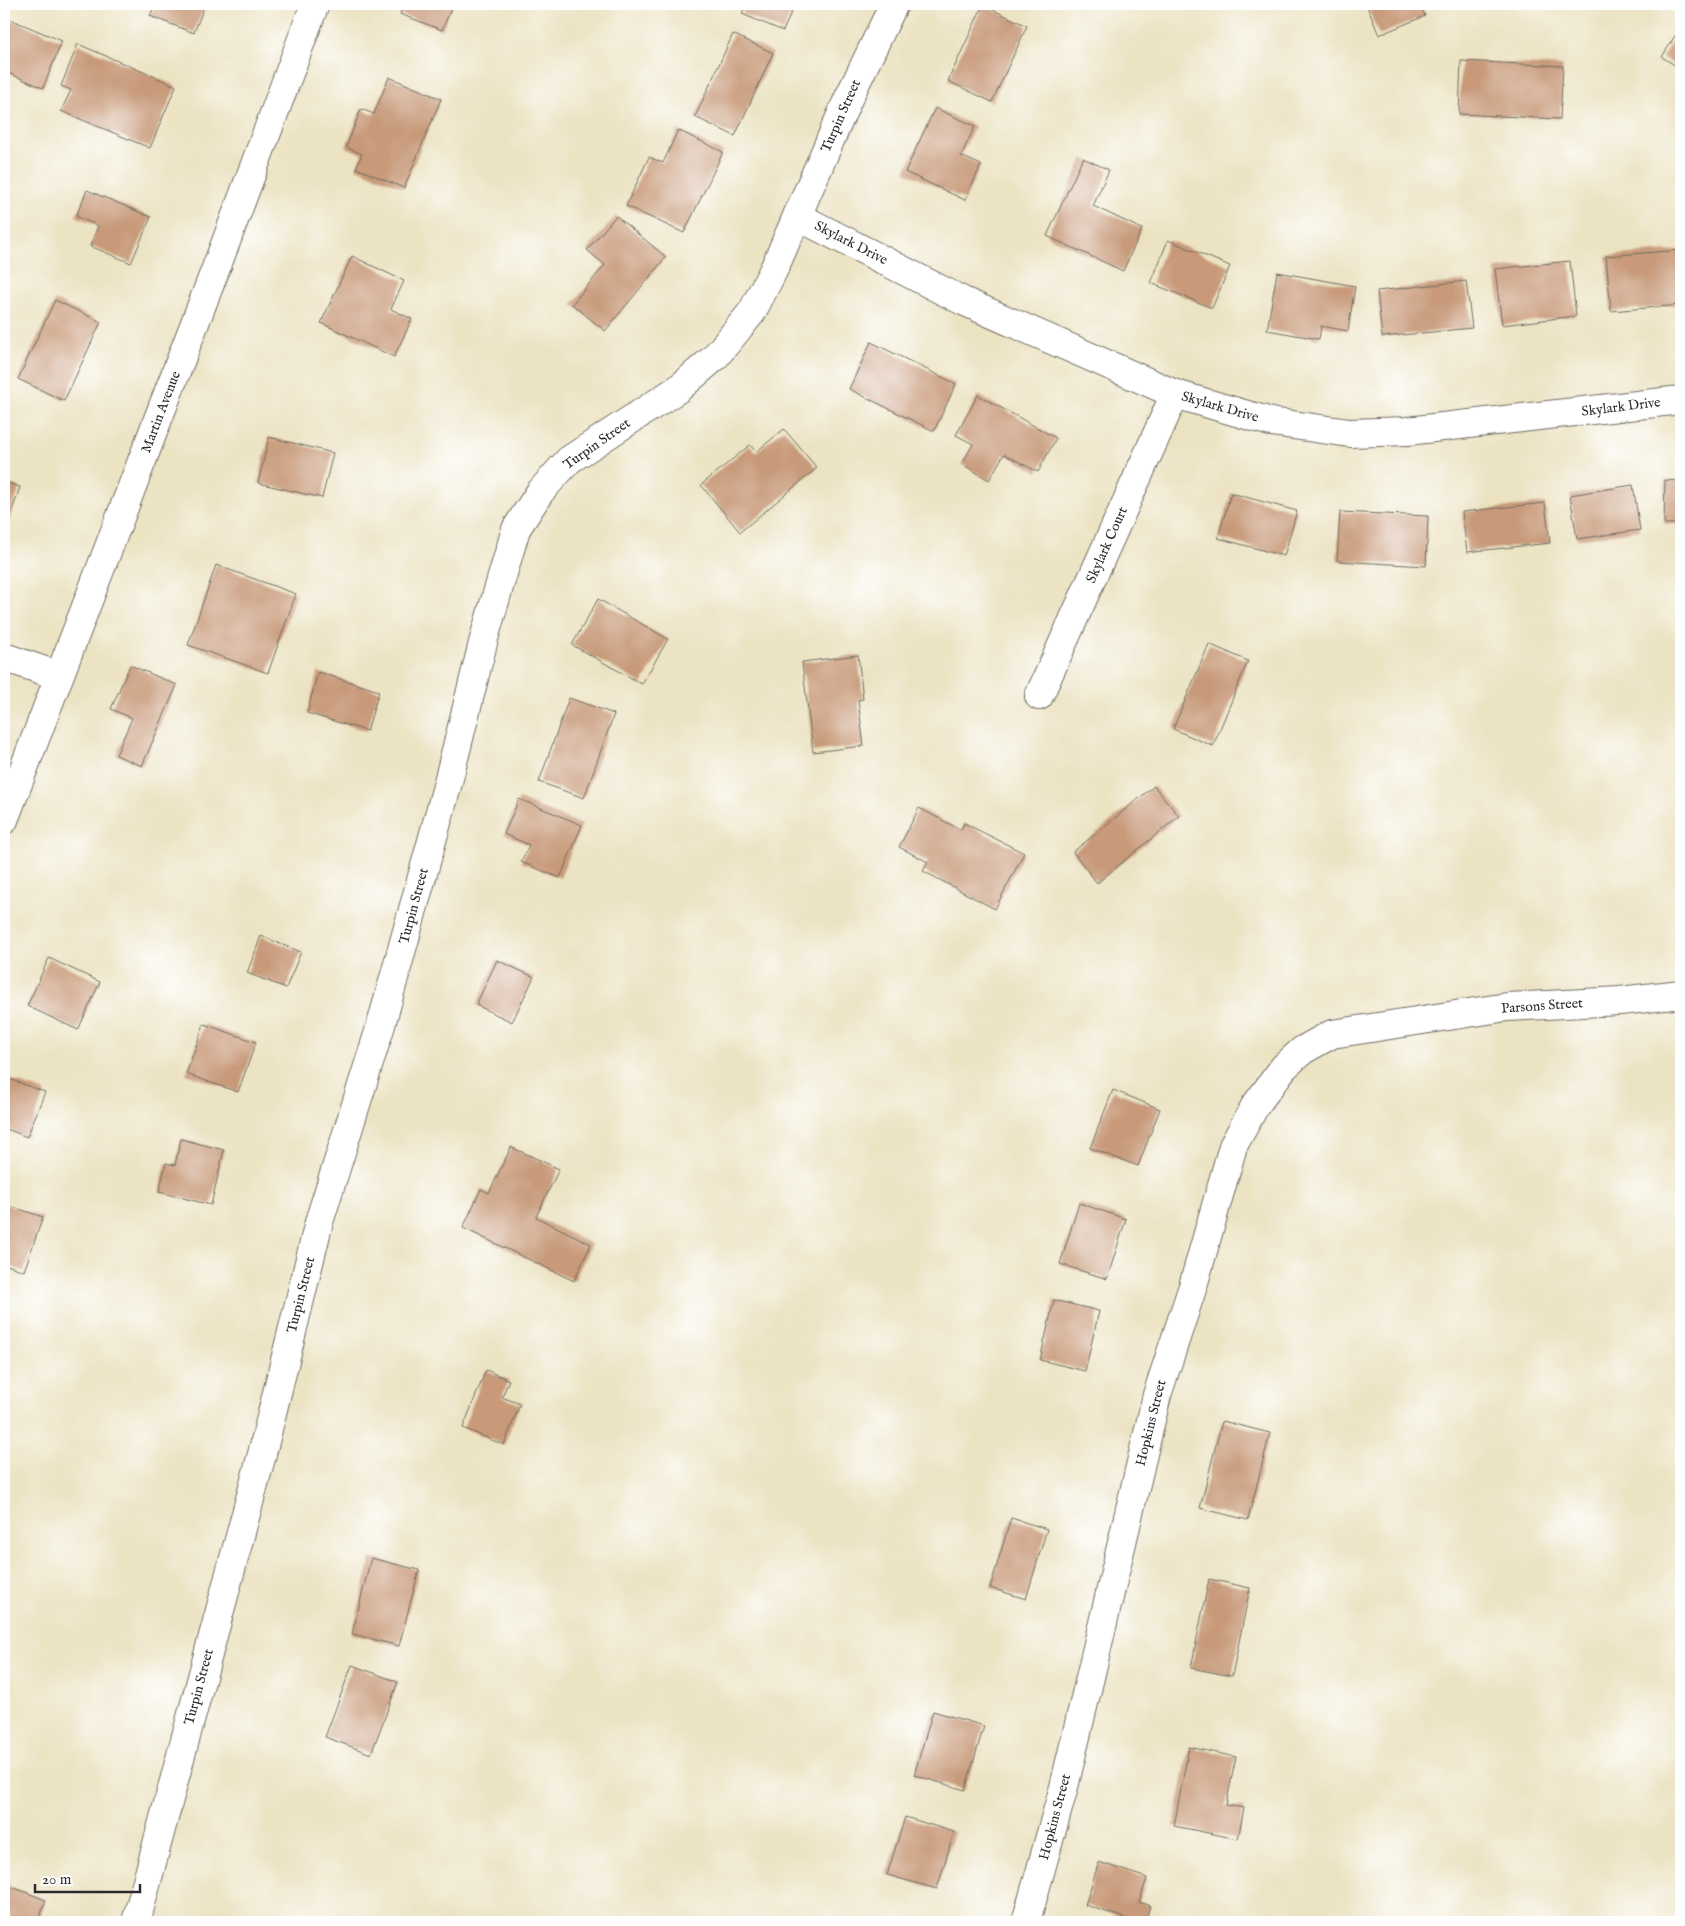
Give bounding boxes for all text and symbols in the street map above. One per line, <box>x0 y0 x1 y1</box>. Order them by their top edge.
street label: Turpin Street <box>817 77 865 155</box>
street label: Skylark Drive <box>811 217 891 269</box>
street label: Martin Avenue <box>137 368 185 455</box>
street label: Skylark Drive <box>1179 387 1261 427</box>
street label: Skylark Drive <box>1580 393 1662 421</box>
street label: Turpin Street <box>560 414 634 474</box>
street label: Skylark Court <box>1082 504 1132 586</box>
street label: Turpin Street <box>395 866 433 946</box>
street label: Parsons Street <box>1501 994 1584 1018</box>
street label: Turpin Street <box>283 1255 319 1335</box>
street label: Hopkins Street <box>1132 1378 1170 1468</box>
street label: Turpin Street <box>180 1647 218 1727</box>
street label: Hopkins Street <box>1035 1772 1075 1862</box>
scale bar <box>35 1861 140 1893</box>
text: 20 m <box>42 1870 72 1889</box>

